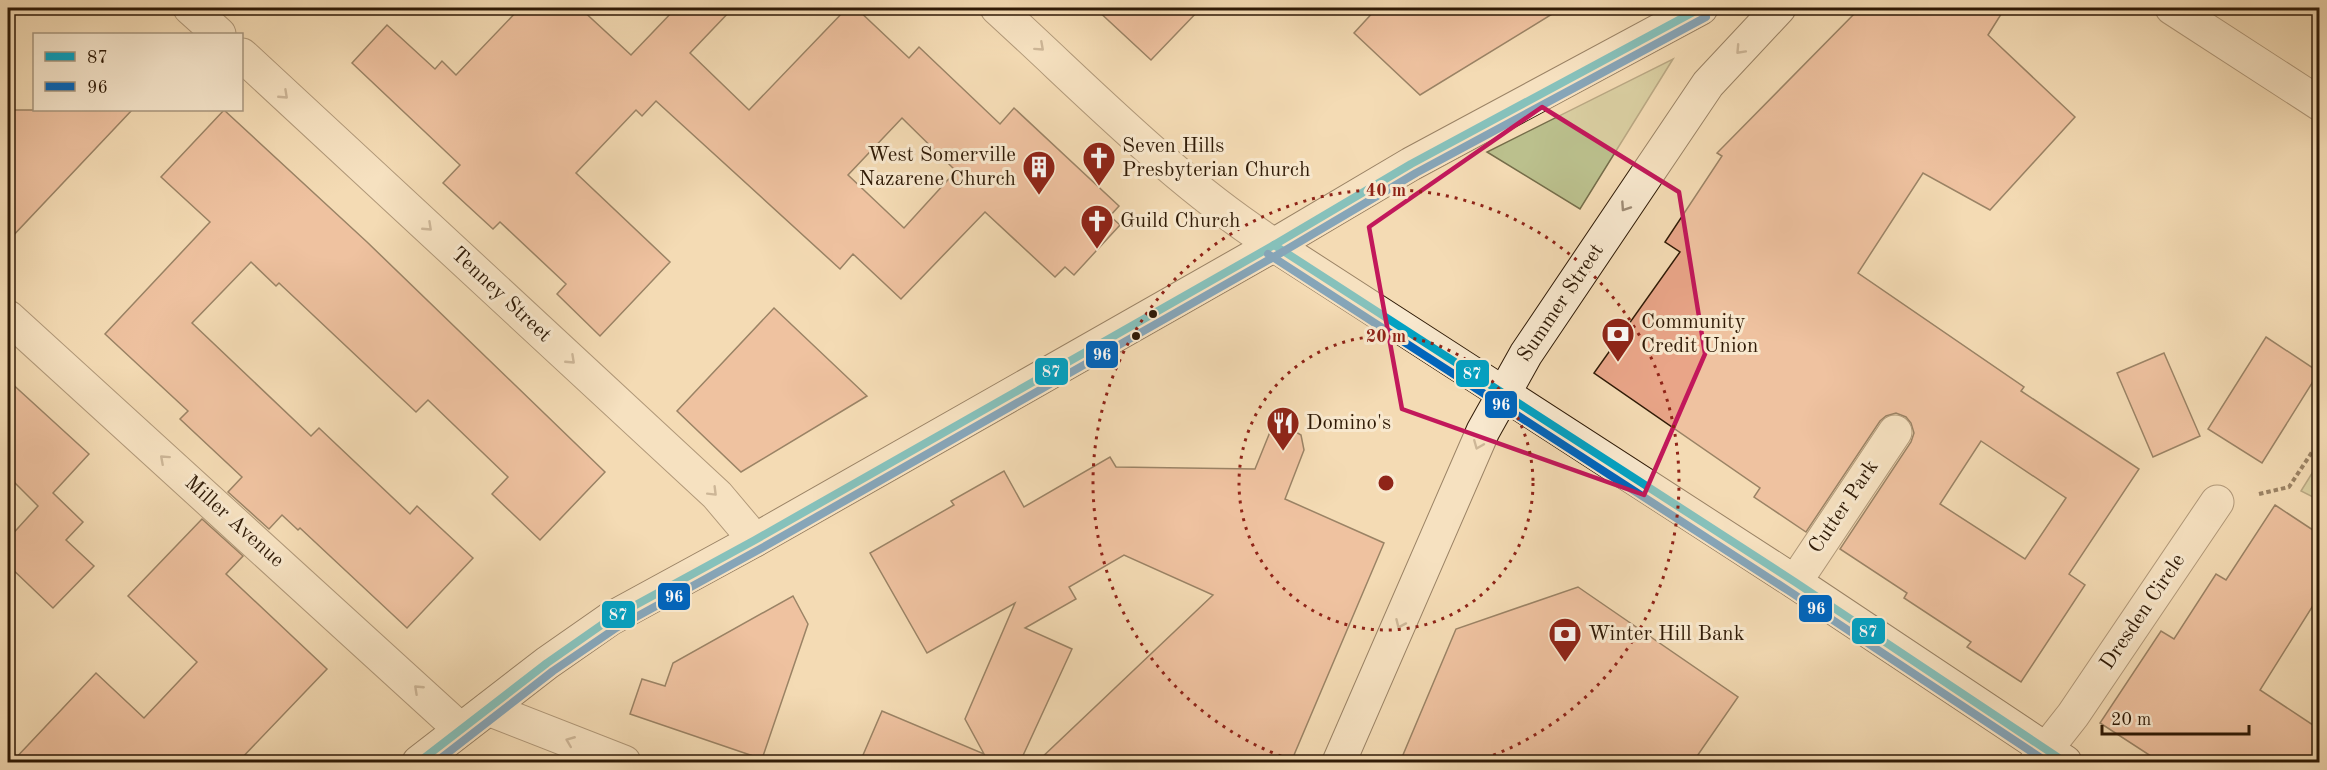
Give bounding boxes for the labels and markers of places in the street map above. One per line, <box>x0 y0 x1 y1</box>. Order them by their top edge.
place label: Seven Hills Presbyterian Church <box>1122 136 1310 181</box>
church icon: Seven Hills Presbyterian Church <box>1081 140 1117 187</box>
place label: West Somerville Nazarene Church <box>859 145 1016 190</box>
building icon: West Somerville Nazarene Church <box>1021 149 1057 196</box>
church icon: Guild Church <box>1079 203 1115 250</box>
place label: Guild Church <box>1120 211 1240 232</box>
unlabelled marker <box>1147 308 1159 320</box>
place label: Community Credit Union <box>1641 312 1758 357</box>
bank icon: Community Credit Union <box>1600 316 1636 363</box>
unlabelled marker <box>1130 330 1142 342</box>
restaurant icon: Domino's <box>1265 405 1301 452</box>
place label: Domino's <box>1306 413 1391 434</box>
centre of rings <box>1376 473 1396 493</box>
bank icon: Winter Hill Bank <box>1547 616 1583 663</box>
place label: Winter Hill Bank <box>1588 624 1745 645</box>

